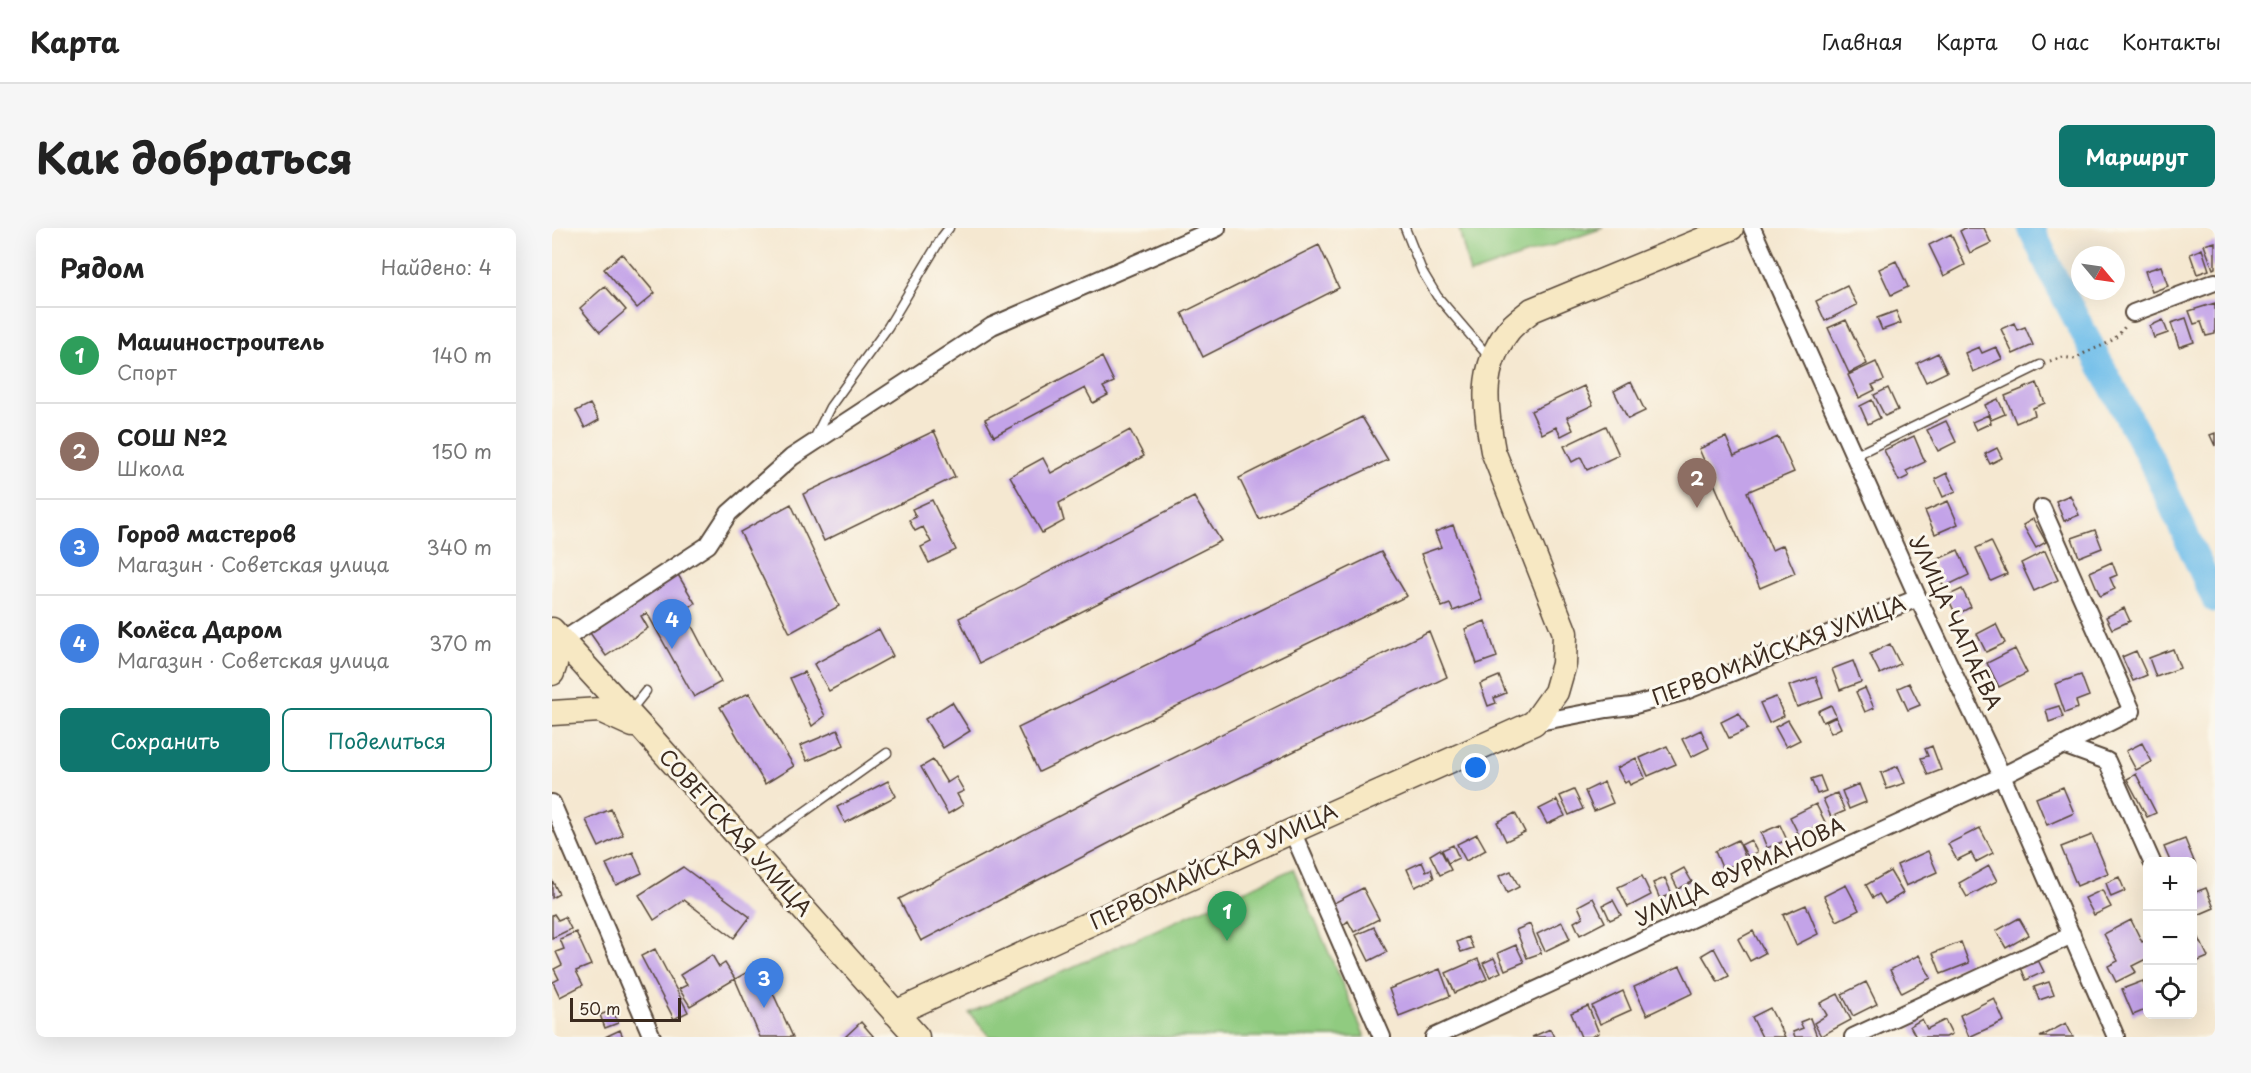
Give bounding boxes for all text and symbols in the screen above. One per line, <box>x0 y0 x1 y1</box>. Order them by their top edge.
text: Карта <box>30 20 120 63</box>
text: Главная <box>1822 25 1903 57</box>
text: Карта <box>1936 25 1998 57</box>
text: О нас <box>2031 25 2089 57</box>
text: Контакты <box>2122 25 2221 57</box>
text: Как добраться <box>36 125 353 188</box>
button: Маршрут <box>2059 125 2215 187</box>
north arrow <box>2071 246 2125 300</box>
text: Рядом <box>60 248 145 287</box>
text: Найдено: 4 <box>381 252 492 282</box>
text: Машиностроитель <box>117 324 324 357</box>
text: 1 <box>75 340 84 370</box>
text: 140 m <box>432 340 492 370</box>
text: Спорт <box>117 357 177 387</box>
text: СОШ №2 <box>117 420 227 453</box>
text: 2 <box>72 436 87 466</box>
text: 150 m <box>432 436 492 466</box>
text: Школа <box>117 453 184 483</box>
pin: 2 <box>1678 458 1716 508</box>
text: Город мастеров <box>117 516 296 549</box>
street label: УЛИЦА ЧАПАЕВА <box>1902 530 2011 715</box>
text: 3 <box>73 532 86 562</box>
text: 340 m <box>427 532 492 562</box>
text: Магазин · Советская улица <box>117 549 389 579</box>
street label: ПЕРВОМАЙСКАЯ УЛИЦА <box>1647 586 1910 712</box>
pin: 4 <box>652 600 692 649</box>
text: Колёса Даром <box>117 612 283 645</box>
text: 4 <box>73 628 86 658</box>
text: 370 m <box>429 628 492 658</box>
text: Магазин · Советская улица <box>117 645 389 675</box>
button: Сохранить <box>60 708 270 772</box>
button: Поделиться <box>282 708 492 772</box>
street label: СОВЕТСКАЯ УЛИЦА <box>652 741 821 923</box>
your location <box>1461 753 1490 782</box>
street label: ПЕРВОМАЙСКАЯ УЛИЦА <box>1084 794 1342 937</box>
street label: УЛИЦА ФУРМАНОВА <box>1629 808 1849 933</box>
map controls <box>2143 857 2197 1019</box>
button: + <box>2143 857 2197 911</box>
pin: 1 <box>1208 892 1246 941</box>
button: − <box>2143 911 2197 965</box>
pin: 3 <box>744 958 784 1008</box>
button: locate <box>2143 965 2197 1019</box>
scale bar <box>570 995 681 1022</box>
text: 50 m <box>579 996 620 1020</box>

